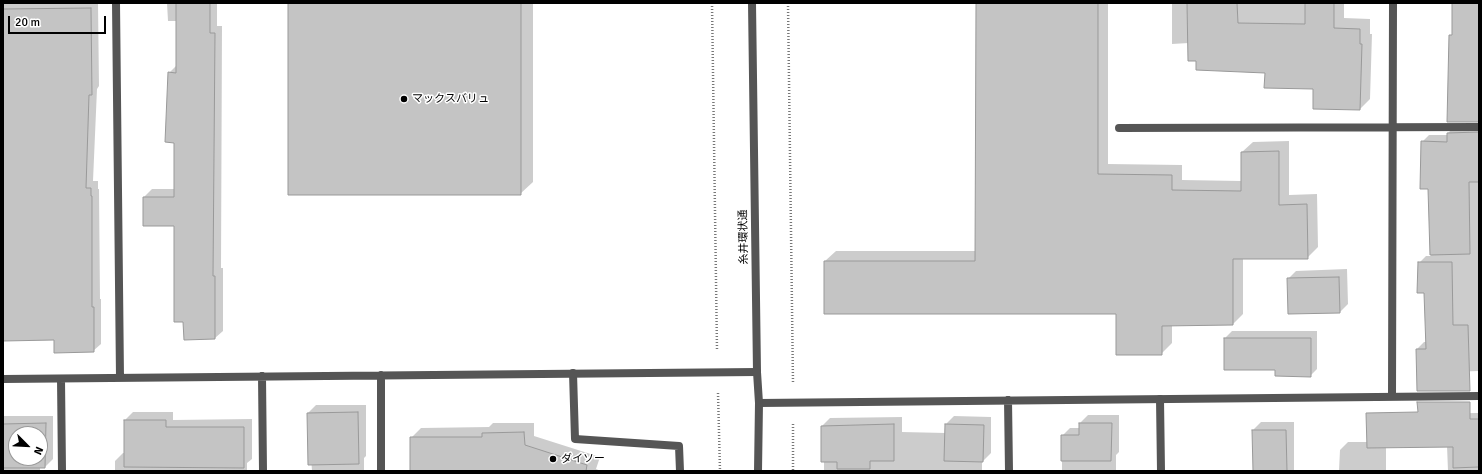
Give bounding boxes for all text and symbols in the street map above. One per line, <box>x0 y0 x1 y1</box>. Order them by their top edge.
scale bar <box>10 8 108 34</box>
text: 20 m <box>15 15 40 30</box>
place label: マックスバリュ <box>412 92 489 106</box>
marker: マックスバリュ <box>399 94 409 104</box>
street label: 糸井環状通 <box>737 209 751 265</box>
north arrow <box>8 426 48 466</box>
text: N <box>31 445 46 457</box>
place label: ダイソー <box>561 452 605 466</box>
marker: ダイソー <box>548 454 558 464</box>

